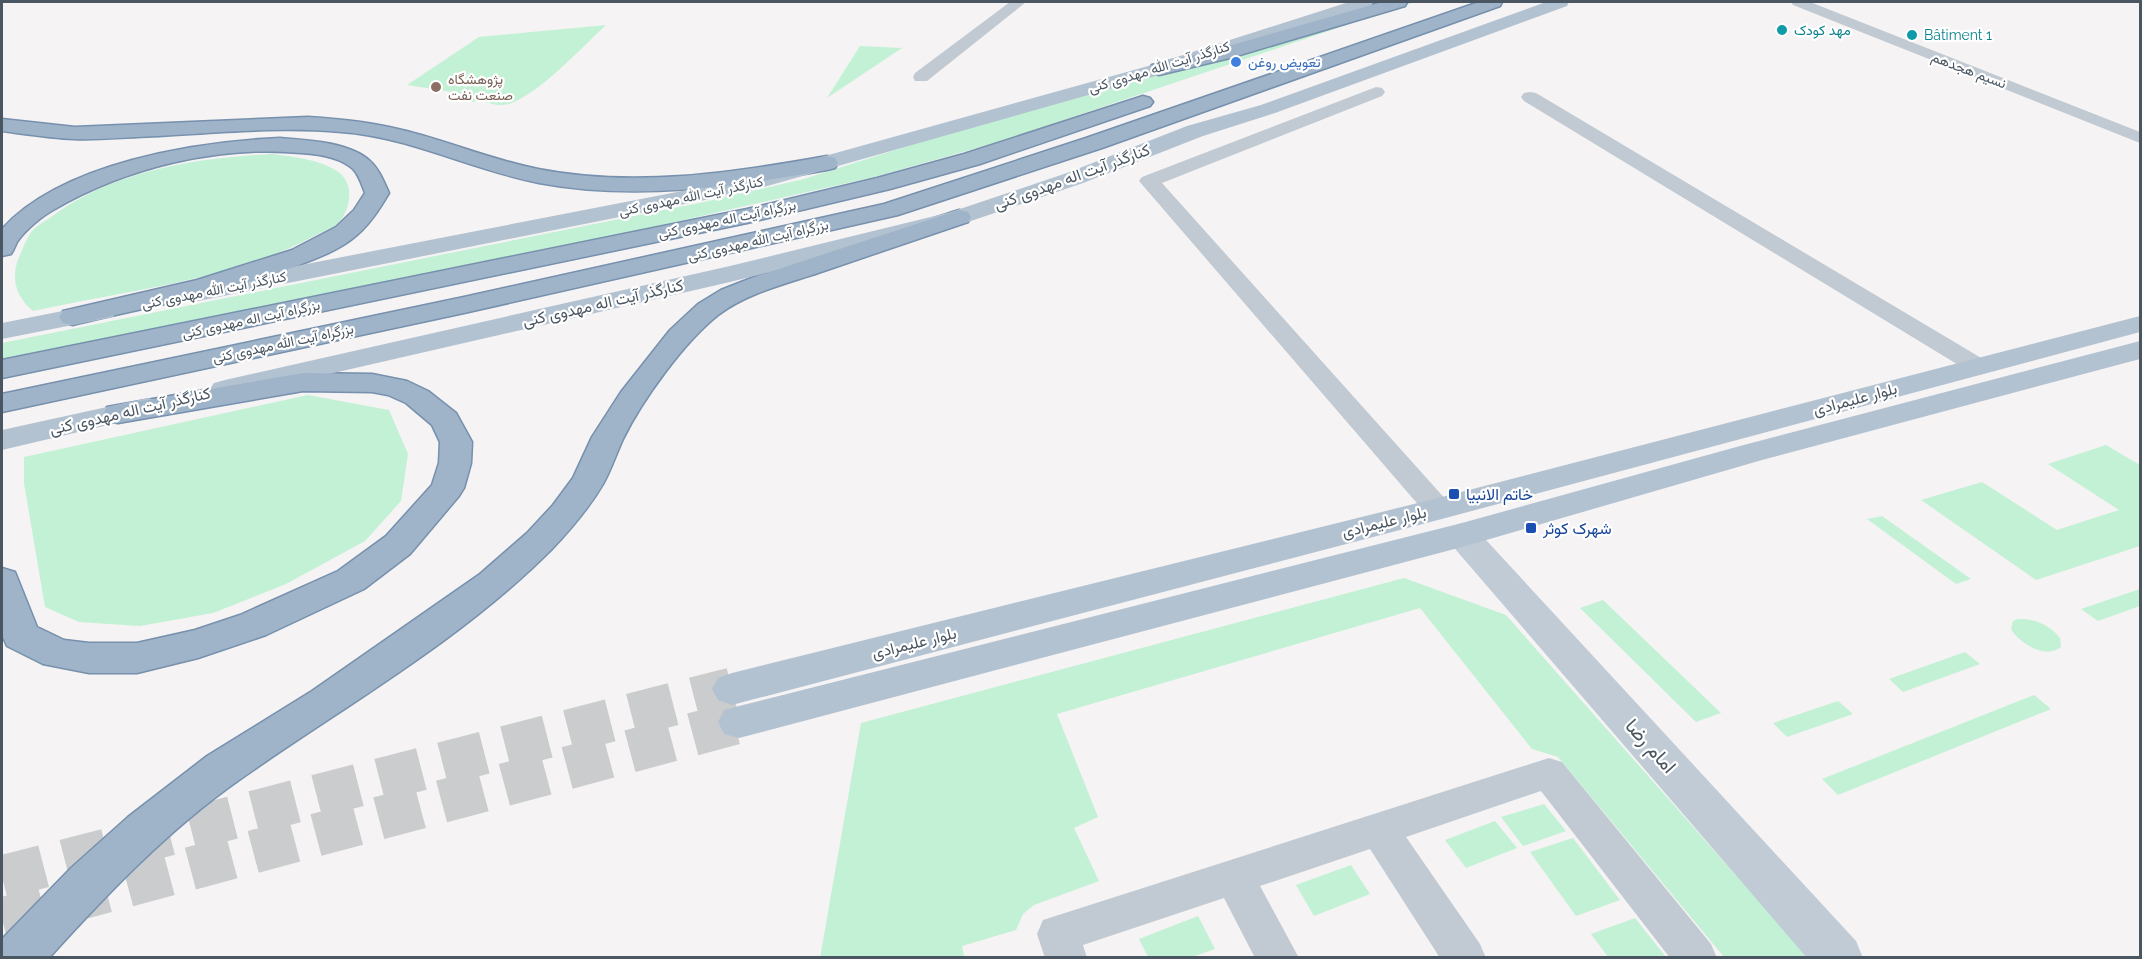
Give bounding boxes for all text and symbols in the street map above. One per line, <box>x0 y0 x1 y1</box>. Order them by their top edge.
place label: مهد کودک <box>1794 22 1851 39</box>
marker: مهد کودک <box>1775 23 1789 37</box>
place label: Bâtiment 1 <box>1924 27 1992 43</box>
marker: Bâtiment 1 <box>1905 28 1919 42</box>
street label: کنارگذر آیت الله مهدوی کنی <box>1086 38 1232 97</box>
street label: نسیم هجدهم <box>1929 48 2009 92</box>
place label: تعویض روغن <box>1248 54 1320 71</box>
marker: تعویض روغن <box>1229 55 1243 69</box>
place label: پژوهشگاه صنعت نفت <box>448 71 513 103</box>
marker: پژوهشگاه صنعت نفت <box>429 80 443 94</box>
street label: کنارگذر آیت اله مهدوی کنی <box>991 140 1153 215</box>
street label: کنارگذر آیت الله مهدوی کنی <box>617 173 765 220</box>
street label: بزرگراه آیت اله مهدوی کنی <box>657 197 798 242</box>
street label: بزرگراه آیت الله مهدوی کنی <box>686 216 830 265</box>
street label: کنارگذر آیت الله مهدوی کنی <box>140 268 288 313</box>
street label: کنارگذر آیت اله مهدوی کنی <box>521 275 686 332</box>
street label: بزرگراه آیت اله مهدوی کنی <box>181 297 322 342</box>
street label: بزرگراه آیت الله مهدوی کنی <box>211 320 355 367</box>
street label: بلوار علیمرادی <box>1811 379 1899 420</box>
street label: کنارگذر آیت اله مهدوی کنی <box>48 383 213 440</box>
place label: خاتم الانبیا <box>1466 485 1533 505</box>
marker: خاتم الانبیا <box>1447 487 1461 501</box>
street label: بلوار علیمرادی <box>1340 502 1428 543</box>
place label: شهرک کوثر <box>1542 519 1612 539</box>
marker: شهرک کوثر <box>1524 521 1538 535</box>
street label: بلوار علیمرادی <box>870 623 958 664</box>
street label: امام رضا <box>1620 714 1682 779</box>

